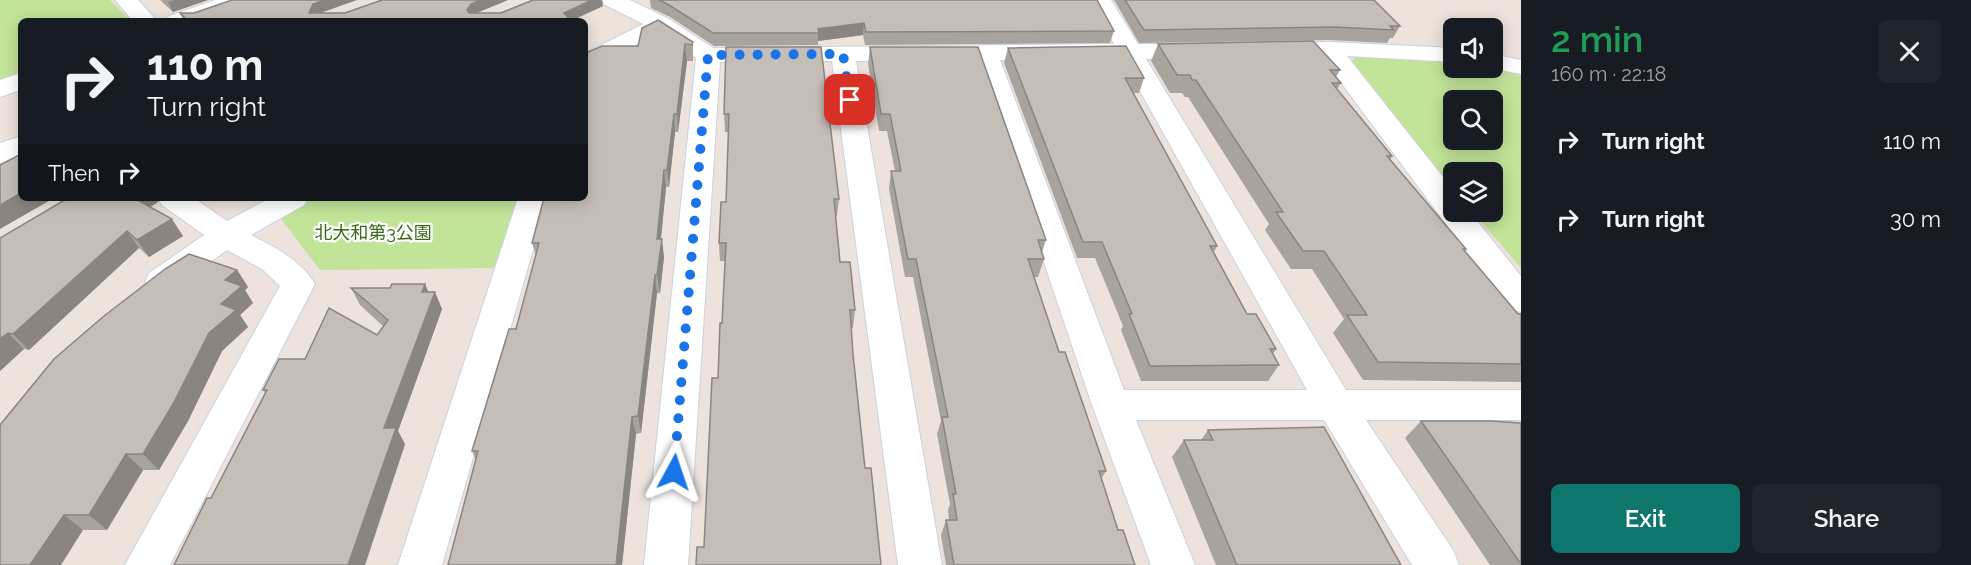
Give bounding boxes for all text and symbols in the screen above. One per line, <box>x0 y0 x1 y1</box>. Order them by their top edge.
map controls <box>1443 18 1503 222</box>
button: sound <box>1443 18 1503 78</box>
text: 2 min <box>1551 18 1643 60</box>
button: close <box>1878 20 1941 83</box>
text: 110 m <box>147 41 263 90</box>
icon: right <box>48 42 126 120</box>
text: 160 m · 22:18 <box>1551 62 1666 86</box>
pin <box>824 74 875 125</box>
icon: arrive <box>833 83 866 116</box>
button: search <box>1443 90 1503 150</box>
text: Turn right <box>147 91 266 122</box>
icon: right <box>1551 125 1584 158</box>
text: Turn right <box>1602 128 1705 154</box>
text: 110 m <box>1883 128 1941 154</box>
icon: right <box>112 156 145 189</box>
text: Then <box>48 160 100 186</box>
button: layers <box>1443 162 1503 222</box>
icon: right <box>1551 203 1584 236</box>
text: Turn right <box>1602 206 1705 232</box>
text: 30 m <box>1890 206 1941 232</box>
park label: 北大和第3公園 <box>314 222 432 243</box>
position arrow <box>642 440 706 504</box>
button: Exit <box>1551 484 1740 553</box>
button: Share <box>1752 484 1941 553</box>

